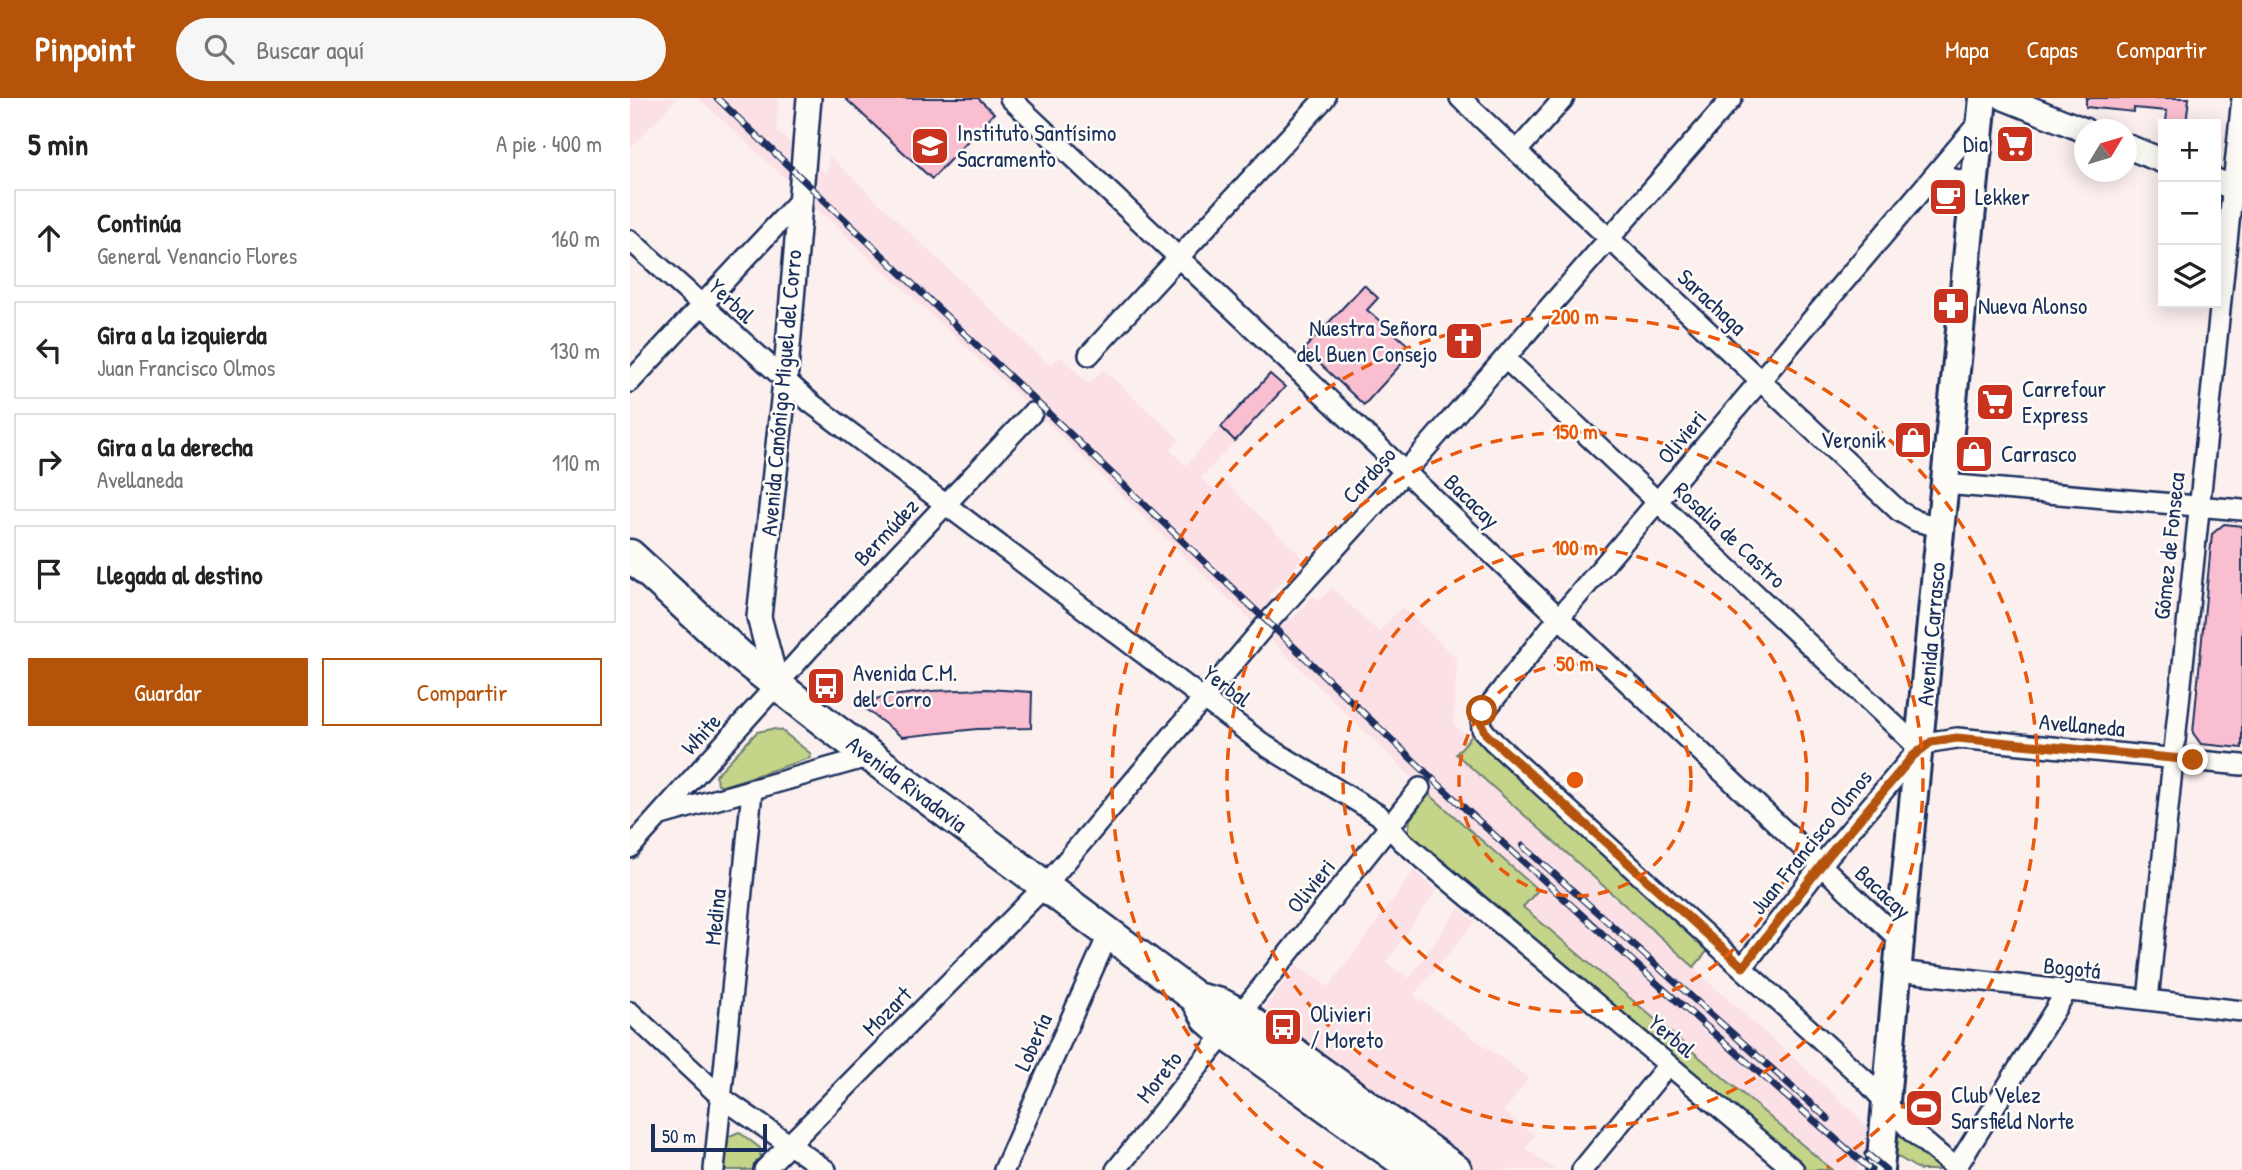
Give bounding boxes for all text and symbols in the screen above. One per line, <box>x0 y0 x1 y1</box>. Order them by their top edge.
search box <box>176 18 666 81</box>
text: Pinpoint <box>35 27 134 71</box>
icon: search <box>200 30 238 68</box>
text: Buscar aquí <box>256 32 365 67</box>
text: Mapa <box>1945 33 1989 65</box>
text: Capas <box>2027 33 2078 65</box>
text: Compartir <box>2116 33 2207 65</box>
place label: Instituto Santísimo Sacramento <box>957 117 1116 174</box>
north arrow <box>2074 119 2137 182</box>
map controls <box>2158 119 2221 308</box>
button: + <box>2158 119 2221 182</box>
supermarket icon: Dia <box>1994 123 2036 165</box>
text: 5 min <box>28 124 88 164</box>
school or university icon: Instituto Santísimo Sacramento <box>909 125 951 167</box>
text: A pie · 400 m <box>496 128 602 159</box>
place label: Dia <box>1963 128 1988 159</box>
cafe icon: Lekker <box>1927 176 1969 218</box>
place label: Lekker <box>1975 181 2030 212</box>
button: − <box>2158 182 2221 245</box>
text: Continúa <box>97 205 181 240</box>
icon: ahead <box>30 219 68 257</box>
text: 160 m <box>551 223 600 254</box>
text: General Venancio Flores <box>97 240 297 271</box>
button: layers <box>2158 245 2221 308</box>
street label: Avenida Canónigo Miguel del Corro <box>753 249 808 537</box>
street label: Sarachaga <box>1671 262 1754 342</box>
street label: Yerbal <box>702 271 763 331</box>
pharmacy icon: Nueva Alonso <box>1930 285 1972 327</box>
place label: Nueva Alonso <box>1978 290 2087 321</box>
text: 200 m <box>1551 302 1599 331</box>
place label: Nuestra Señora del Buen Consejo <box>1297 312 1437 369</box>
text: Gira a la izquierda <box>97 317 267 352</box>
church icon: Nuestra Señora del Buen Consejo <box>1443 320 1485 362</box>
icon: left <box>30 331 68 369</box>
text: 130 m <box>550 335 600 366</box>
text: Juan Francisco Olmos <box>97 352 275 383</box>
place label: Carrefour Express <box>2022 373 2106 430</box>
supermarket icon: Carrefour Express <box>1974 381 2016 423</box>
street label: Olivieri <box>1650 403 1713 470</box>
text: 150 m <box>1552 417 1598 446</box>
shop icon: Veronik <box>1892 419 1934 461</box>
place label: Veronik <box>1821 424 1886 455</box>
text: Gira a la derecha <box>97 429 253 464</box>
shop icon: Carrasco <box>1953 433 1995 475</box>
place label: Carrasco <box>2001 438 2076 469</box>
street label: Cardoso <box>1335 439 1403 510</box>
icon: right <box>30 443 68 481</box>
text: 110 m <box>552 447 600 478</box>
text: Avellaneda <box>97 464 183 495</box>
street label: Bacacay <box>1438 466 1507 535</box>
street label: Gómez de Fonseca <box>2145 471 2192 621</box>
street label: Rosalia de Castro <box>1667 475 1793 595</box>
street label: Bermúdez <box>846 491 925 572</box>
text: 100 m <box>1552 533 1598 562</box>
icon: arrive <box>30 555 68 593</box>
text: Llegada al destino <box>97 557 263 592</box>
street label: Avenida Carrasco <box>1909 561 1952 707</box>
text: 50 m <box>1556 649 1594 678</box>
place label: Avenida C.M. del Corro <box>853 657 958 714</box>
street label: Yerbal <box>1197 657 1258 714</box>
button: Guardar <box>28 658 308 726</box>
button: Compartir <box>322 658 602 726</box>
bus stop icon: Avenida C.M. del Corro <box>805 665 847 707</box>
route start <box>1466 695 1497 726</box>
street label: Avellaneda <box>2038 705 2126 744</box>
street label: White <box>674 706 728 761</box>
street label: Avenida Rivadavia <box>841 728 974 839</box>
route end <box>2177 744 2208 775</box>
street label: Juan Francisco Olmos <box>1742 763 1879 921</box>
centre of rings <box>1563 768 1587 792</box>
street label: Olivieri <box>1279 852 1342 919</box>
street label: Bacacay <box>1849 858 1918 926</box>
street label: Medina <box>696 887 733 947</box>
street label: Bogotá <box>2042 949 2102 986</box>
street label: Mozart <box>855 978 919 1042</box>
place label: Olivieri / Moreto <box>1310 998 1383 1055</box>
bus stop icon: Olivieri / Moreto <box>1262 1006 1304 1048</box>
street label: Yerbal <box>1642 1007 1703 1065</box>
street label: Lobería <box>1006 1008 1059 1075</box>
street label: Moreto <box>1128 1044 1189 1109</box>
place label: Club Velez Sarsfield Norte <box>1951 1079 2074 1136</box>
sports icon: Club Velez Sarsfield Norte <box>1903 1087 1945 1129</box>
scale bar <box>651 1121 766 1153</box>
text: 50 m <box>662 1123 696 1149</box>

